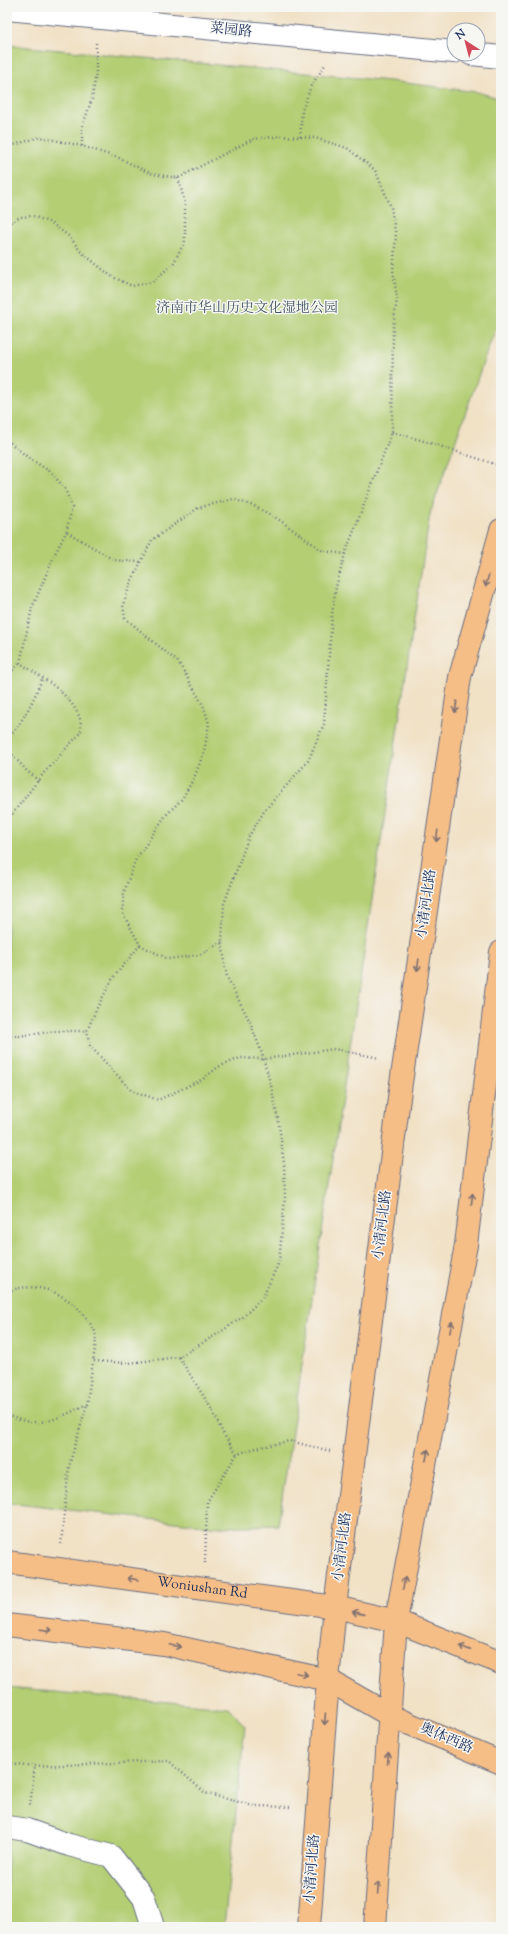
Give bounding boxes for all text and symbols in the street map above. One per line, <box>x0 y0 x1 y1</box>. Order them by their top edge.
street label: 菜园路 <box>209 19 253 43</box>
north arrow <box>446 22 486 62</box>
text: N <box>452 26 469 44</box>
park label: 济南市华山历史文化湿地公园 <box>156 299 338 319</box>
one-way arrow <box>483 575 490 588</box>
one-way arrow <box>452 700 460 713</box>
one-way arrow <box>433 829 441 842</box>
street label: 小清河北路 <box>412 868 442 940</box>
one-way arrow <box>414 958 422 971</box>
street label: 小清河北路 <box>369 1189 397 1261</box>
one-way arrow <box>468 1193 475 1206</box>
one-way arrow <box>447 1321 455 1334</box>
one-way arrow <box>424 1449 432 1462</box>
street label: 小清河北路 <box>329 1511 357 1583</box>
street label: Woniushan Rd <box>156 1573 249 1605</box>
one-way arrow <box>127 1575 140 1583</box>
one-way arrow <box>400 1577 408 1590</box>
one-way arrow <box>352 1608 365 1616</box>
one-way arrow <box>39 1626 52 1634</box>
one-way arrow <box>168 1643 181 1651</box>
one-way arrow <box>459 1644 471 1652</box>
one-way arrow <box>295 1671 308 1679</box>
one-way arrow <box>321 1712 328 1725</box>
street label: 奥体西路 <box>416 1719 476 1759</box>
one-way arrow <box>384 1752 391 1765</box>
street label: 小清河北路 <box>301 1833 325 1905</box>
one-way arrow <box>375 1882 382 1895</box>

